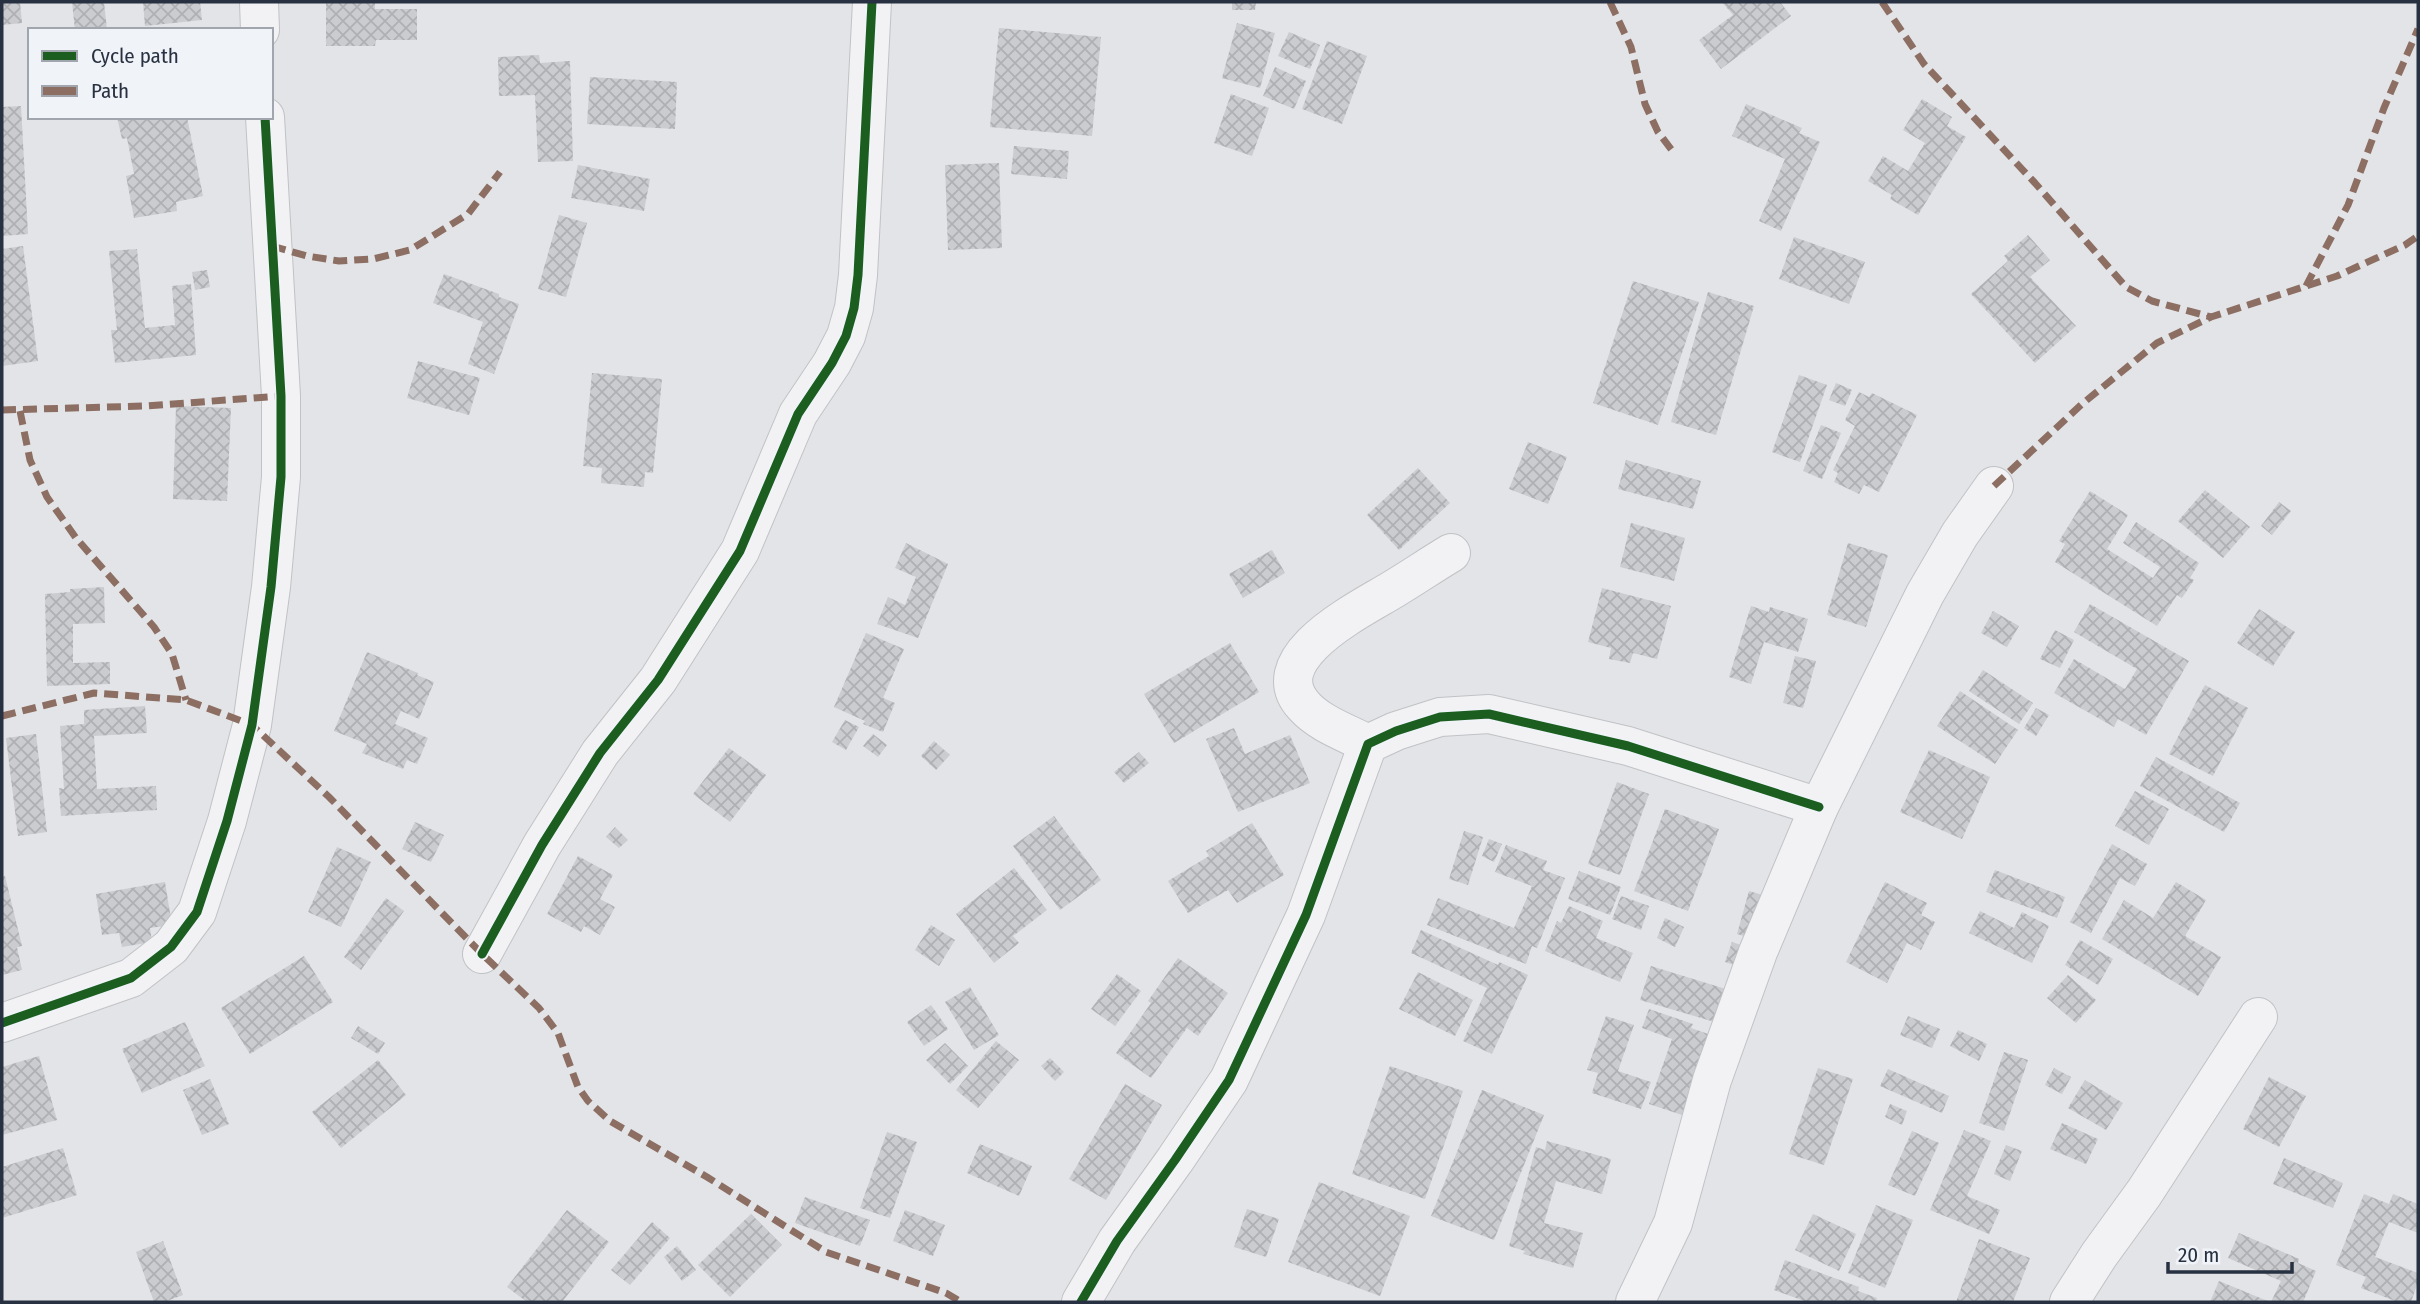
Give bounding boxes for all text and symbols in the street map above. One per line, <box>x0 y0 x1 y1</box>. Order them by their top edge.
legend <box>28 28 273 119</box>
text: Cycle path <box>91 43 179 69</box>
text: Path <box>91 78 129 104</box>
scale bar <box>2168 1230 2292 1274</box>
text: 20 m <box>2178 1242 2219 1268</box>

